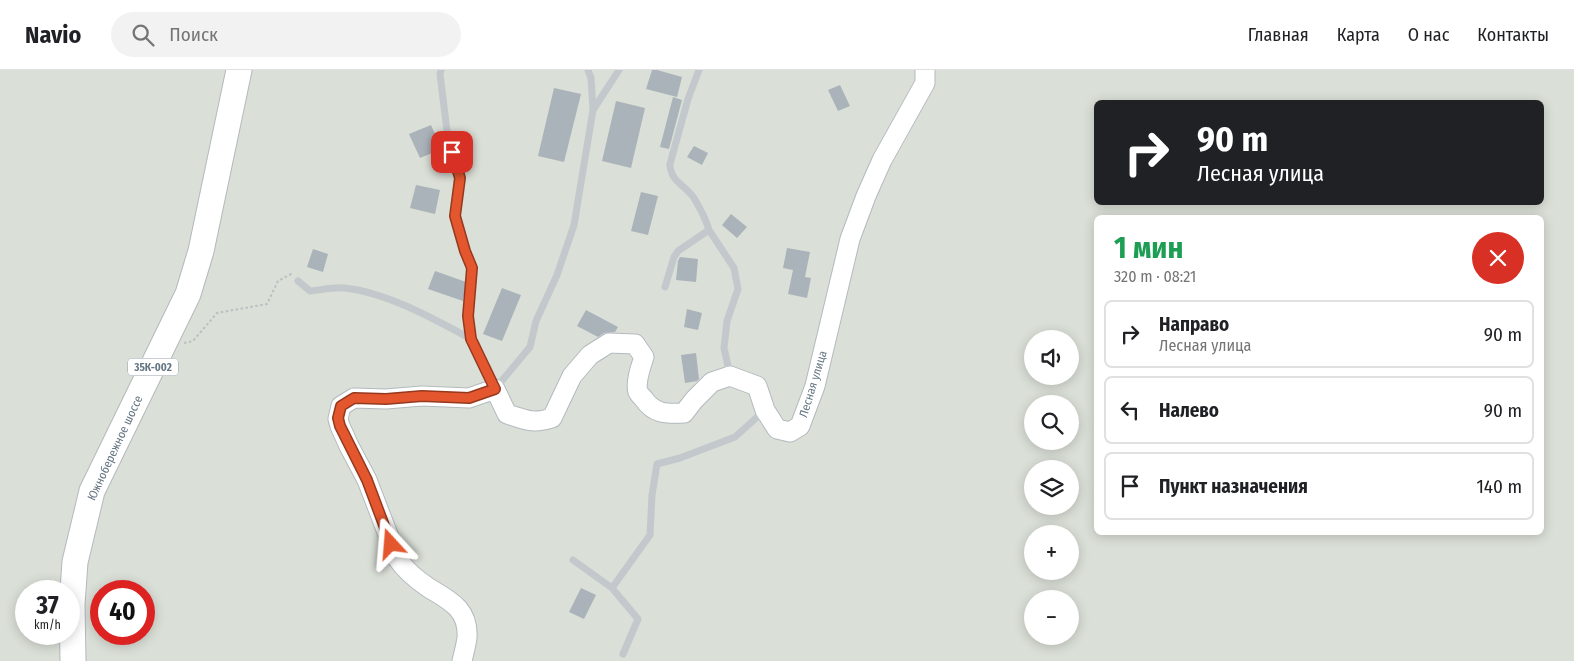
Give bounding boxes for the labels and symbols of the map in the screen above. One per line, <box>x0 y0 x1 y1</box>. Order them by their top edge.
pin <box>431 131 473 173</box>
street label: Лесная улица <box>796 349 830 419</box>
road number: 35К-002 <box>128 358 178 376</box>
street label: Южнобережное шоссе <box>85 393 146 503</box>
position arrow <box>364 517 416 569</box>
speed limit sign: 40 <box>90 580 155 645</box>

